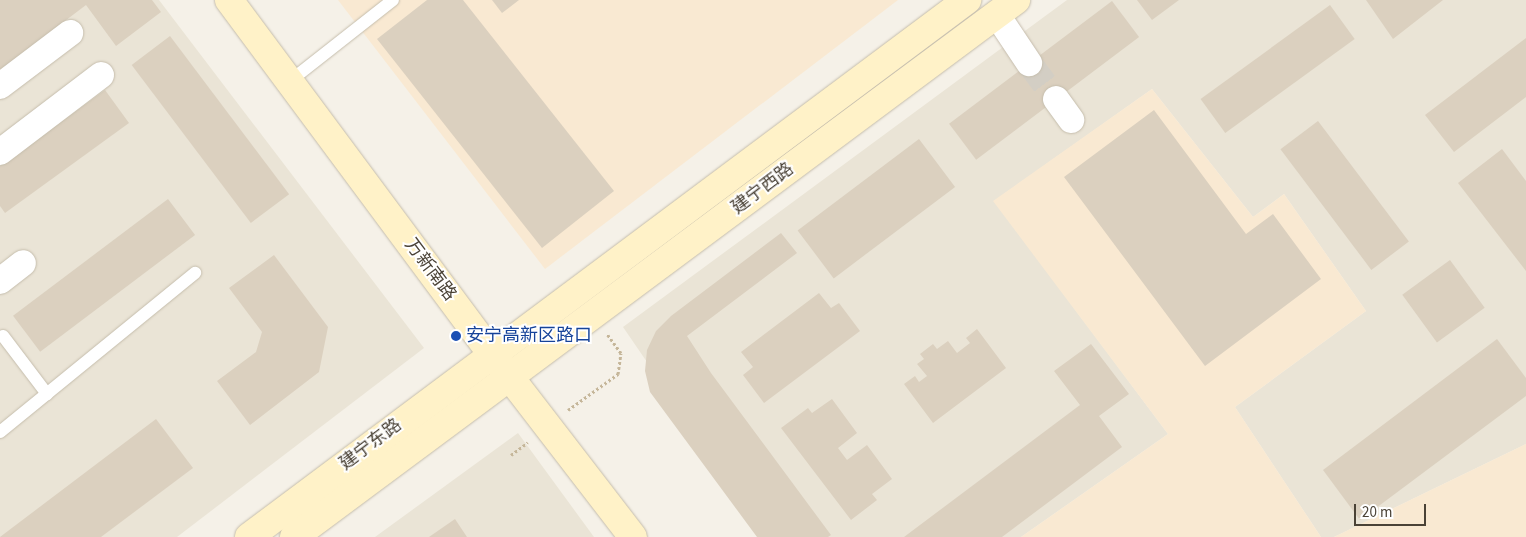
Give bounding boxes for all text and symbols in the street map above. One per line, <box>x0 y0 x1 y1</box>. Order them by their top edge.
street label: 建宁西路 <box>728 159 798 219</box>
street label: 万新南路 <box>400 235 460 305</box>
place label: 安宁高新区路口 <box>466 325 592 347</box>
marker: 安宁高新区路口 <box>450 330 462 342</box>
street label: 建宁东路 <box>336 415 406 475</box>
scale bar <box>1356 494 1428 526</box>
text: 20 m <box>1362 502 1392 523</box>

